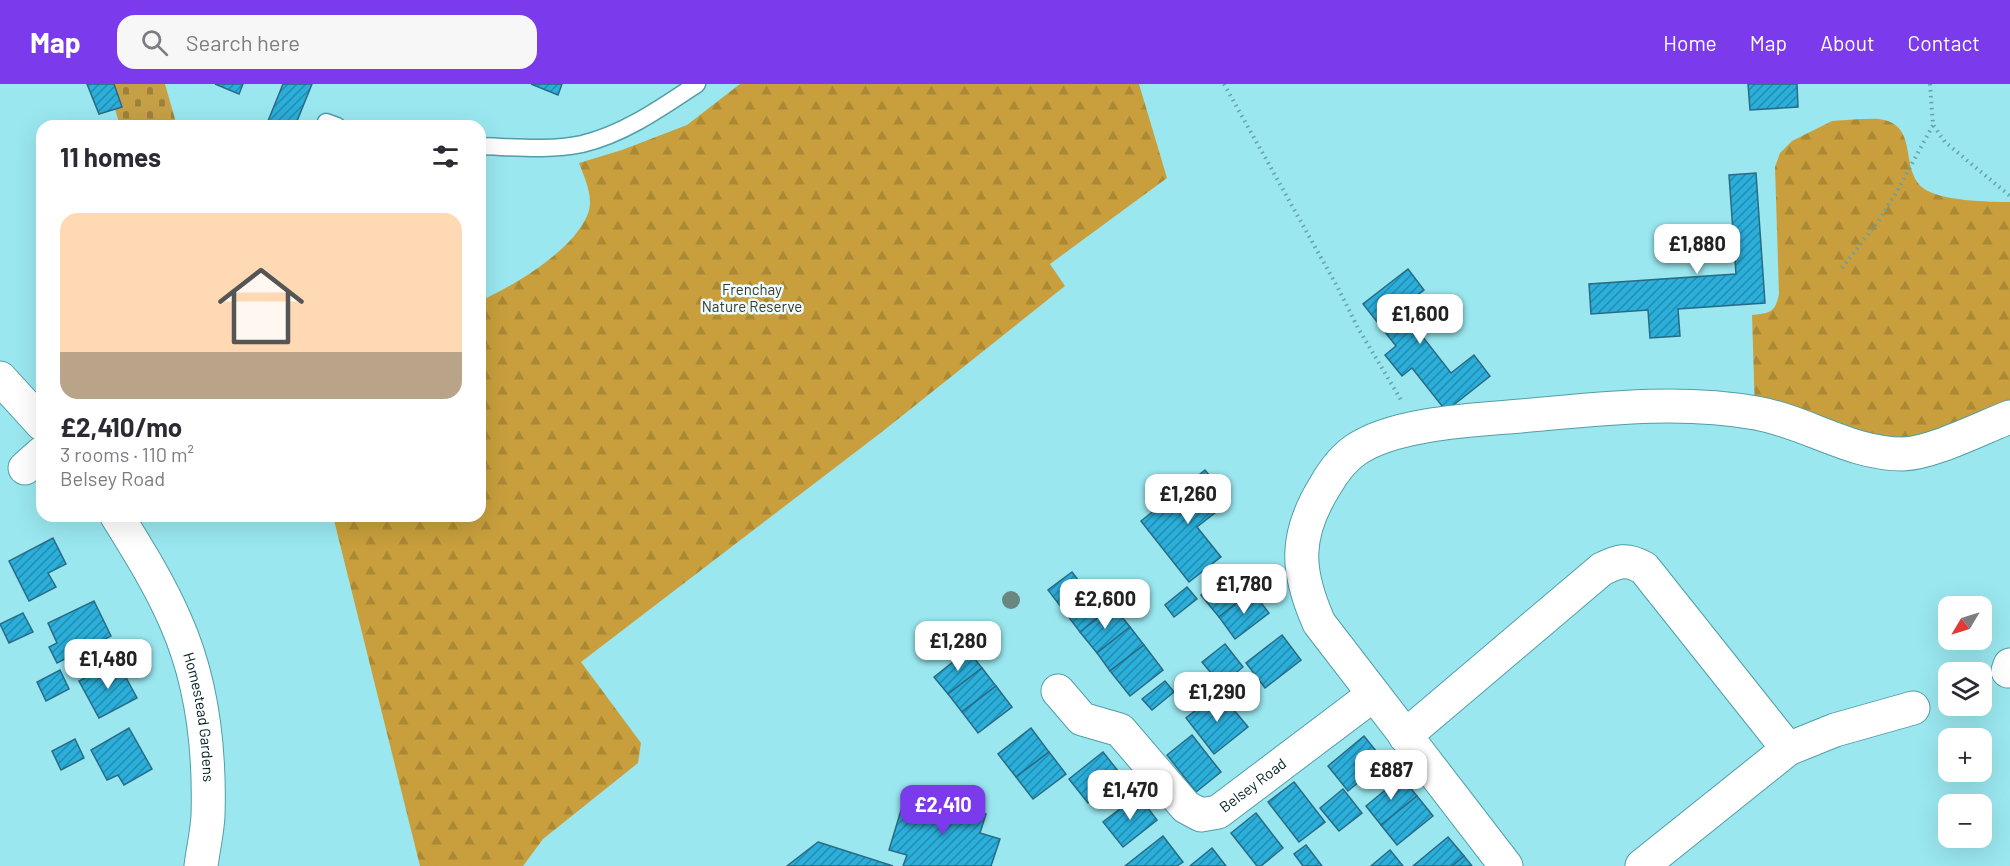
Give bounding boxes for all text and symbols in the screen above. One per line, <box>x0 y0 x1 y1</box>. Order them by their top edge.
search box <box>117 15 537 69</box>
text: Map <box>30 25 81 59</box>
icon: search <box>138 26 171 59</box>
text: Search here <box>186 29 300 55</box>
text: Home <box>1663 30 1717 55</box>
text: Map <box>1750 30 1787 55</box>
text: About <box>1820 30 1875 55</box>
text: Contact <box>1908 30 1980 55</box>
icon: filters <box>429 140 462 173</box>
text: 11 homes <box>60 141 161 172</box>
pin: £1,880 <box>1648 224 1746 275</box>
text: £1,880 <box>1668 231 1726 255</box>
icon: home <box>207 252 315 360</box>
park label: Frenchay Nature Reserve <box>702 280 802 315</box>
pin: £1,600 <box>1371 294 1469 345</box>
text: £1,600 <box>1391 301 1449 325</box>
text: £2,410/mo <box>60 411 182 442</box>
text: 3 rooms · 110 m² <box>60 442 194 466</box>
text: Belsey Road <box>60 466 165 490</box>
pin: £1,260 <box>1139 474 1237 525</box>
text: £1,260 <box>1159 481 1217 505</box>
pin: £1,780 <box>1195 564 1293 615</box>
text: £1,780 <box>1216 571 1272 595</box>
pin: £2,600 <box>1056 579 1154 630</box>
text: £2,600 <box>1074 586 1136 610</box>
north arrow <box>1938 596 1992 650</box>
map controls <box>1938 596 1992 848</box>
pin: £1,280 <box>909 621 1007 672</box>
text: £1,280 <box>929 628 987 652</box>
pin: £1,480 <box>59 639 157 690</box>
text: £1,480 <box>79 646 137 670</box>
street label: Homestead Gardens <box>180 650 218 782</box>
button: layers <box>1938 662 1992 716</box>
pin: £1,290 <box>1168 672 1266 723</box>
text: £1,290 <box>1188 679 1246 703</box>
button: + <box>1938 728 1992 782</box>
pin: £887 <box>1355 750 1427 801</box>
street label: Belsey Road <box>1215 754 1289 816</box>
text: £887 <box>1369 757 1413 781</box>
pin: £1,470 <box>1081 770 1179 821</box>
text: £1,470 <box>1102 777 1158 801</box>
pin: £2,410 <box>894 785 992 836</box>
text: £2,410 <box>914 792 972 816</box>
button: − <box>1938 794 1992 848</box>

